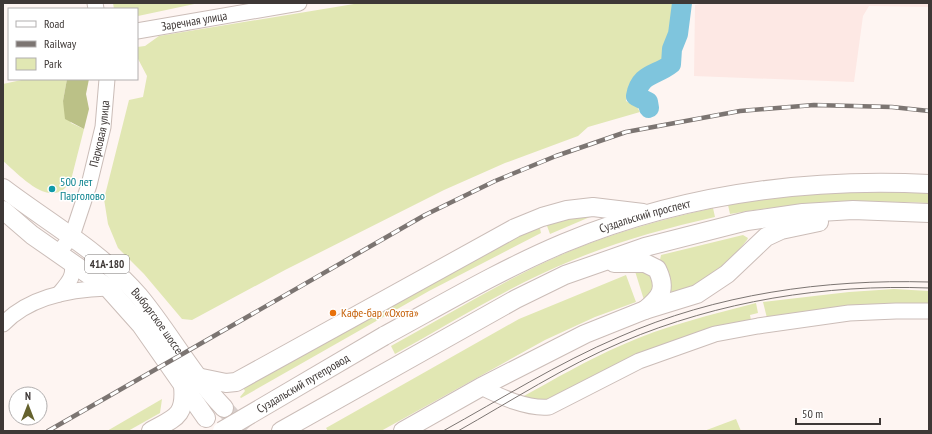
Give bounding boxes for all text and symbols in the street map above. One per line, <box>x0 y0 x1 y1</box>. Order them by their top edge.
legend <box>8 8 138 80</box>
street label: Заречная улица <box>160 8 228 34</box>
text: Road <box>44 16 64 31</box>
text: Railway <box>44 36 77 51</box>
text: Park <box>44 56 62 71</box>
street label: Парковая улица <box>86 99 112 168</box>
place label: 500 лет Парголово <box>60 174 105 203</box>
marker: 500 лет Парголово <box>47 184 57 194</box>
street label: Суздальский проспект <box>597 195 692 236</box>
road number: 41А-180 <box>85 255 129 273</box>
street label: Выборгское шоссе <box>128 285 187 357</box>
place label: Кафе-бар «Охота» <box>341 305 419 320</box>
marker: Кафе-бар «Охота» <box>328 308 338 318</box>
street label: Суздальский путепровод <box>254 350 353 416</box>
north arrow <box>8 386 48 426</box>
text: N <box>25 389 31 403</box>
scale bar <box>796 400 880 426</box>
text: 50 m <box>802 406 823 421</box>

